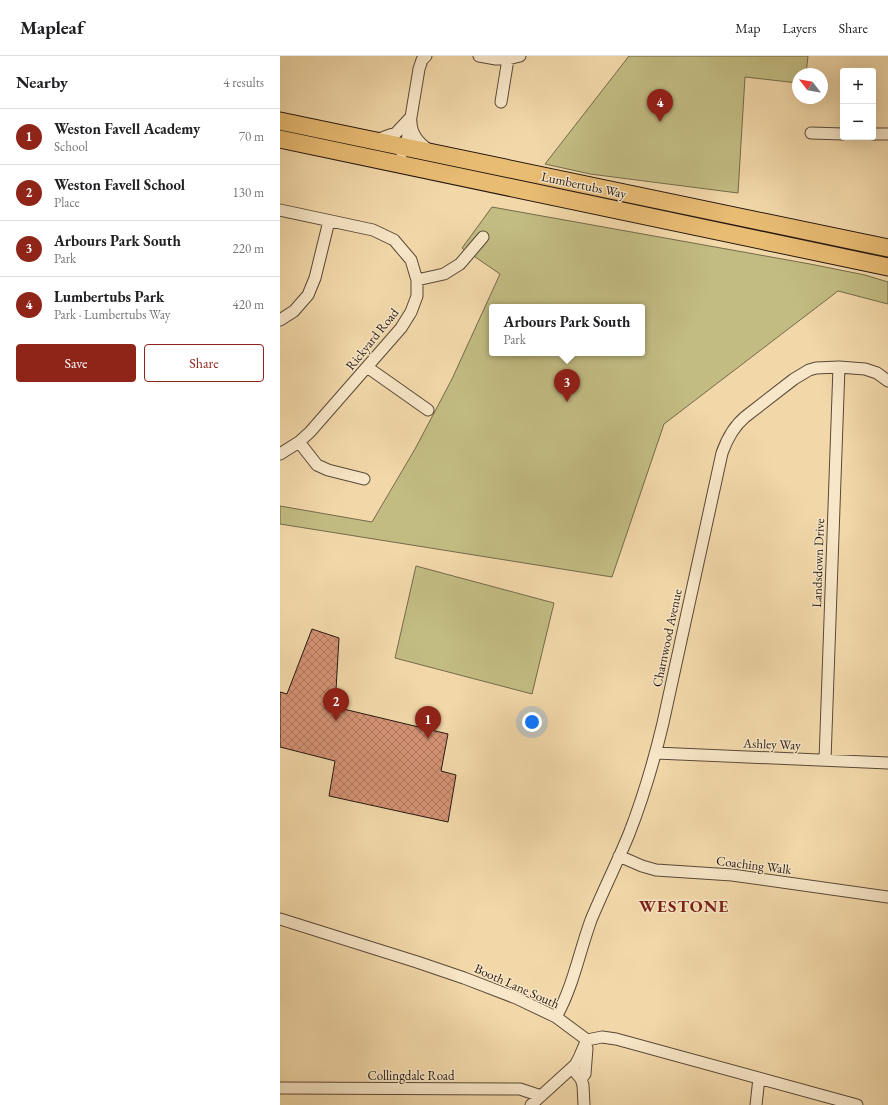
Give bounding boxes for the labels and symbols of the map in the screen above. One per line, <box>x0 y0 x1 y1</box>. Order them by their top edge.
north arrow <box>792 68 828 104</box>
pin: 4 <box>647 89 673 122</box>
street label: Lumbertubs Way <box>540 168 628 202</box>
street label: Rickyard Road <box>342 304 403 374</box>
pin: 3 <box>554 369 580 402</box>
street label: Landsdown Drive <box>808 518 828 608</box>
street label: Charnwood Avenue <box>648 587 686 689</box>
pin: 2 <box>323 688 349 721</box>
pin: 1 <box>415 706 441 739</box>
your location <box>522 712 542 732</box>
street label: Ashley Way <box>742 734 801 754</box>
street label: Coaching Walk <box>715 852 794 878</box>
district label: WESTONE <box>639 895 729 917</box>
street label: Booth Lane South <box>472 960 562 1012</box>
street label: Collingdale Road <box>367 1067 455 1084</box>

